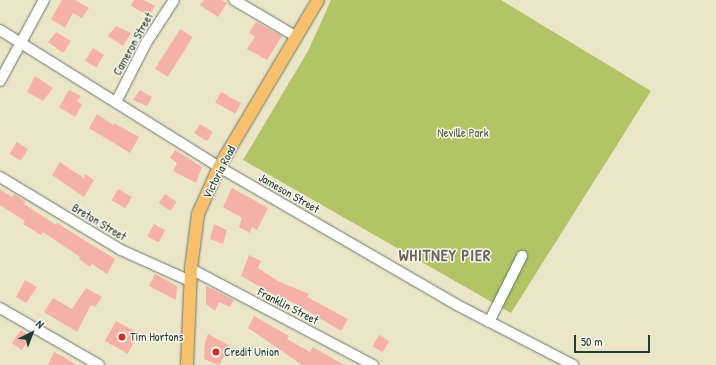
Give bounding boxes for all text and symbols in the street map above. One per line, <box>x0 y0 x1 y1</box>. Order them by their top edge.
street label: Cameron Street <box>110 10 156 78</box>
park label: Neville Park <box>437 126 489 140</box>
street label: Victoria Road <box>200 143 238 201</box>
street label: Jameson Street <box>256 170 322 216</box>
street label: Breton Street <box>69 200 129 244</box>
district label: WHITNEY PIER <box>399 245 491 265</box>
street label: Franklin Street <box>255 285 321 327</box>
north arrow <box>12 313 52 353</box>
text: N <box>33 317 47 331</box>
scale bar <box>576 327 652 353</box>
place label: Tim Hortons <box>130 330 183 344</box>
marker: Tim Hortons <box>117 332 127 342</box>
text: 50 m <box>581 333 602 350</box>
place label: Credit Union <box>224 345 279 359</box>
marker: Credit Union <box>211 347 221 357</box>

